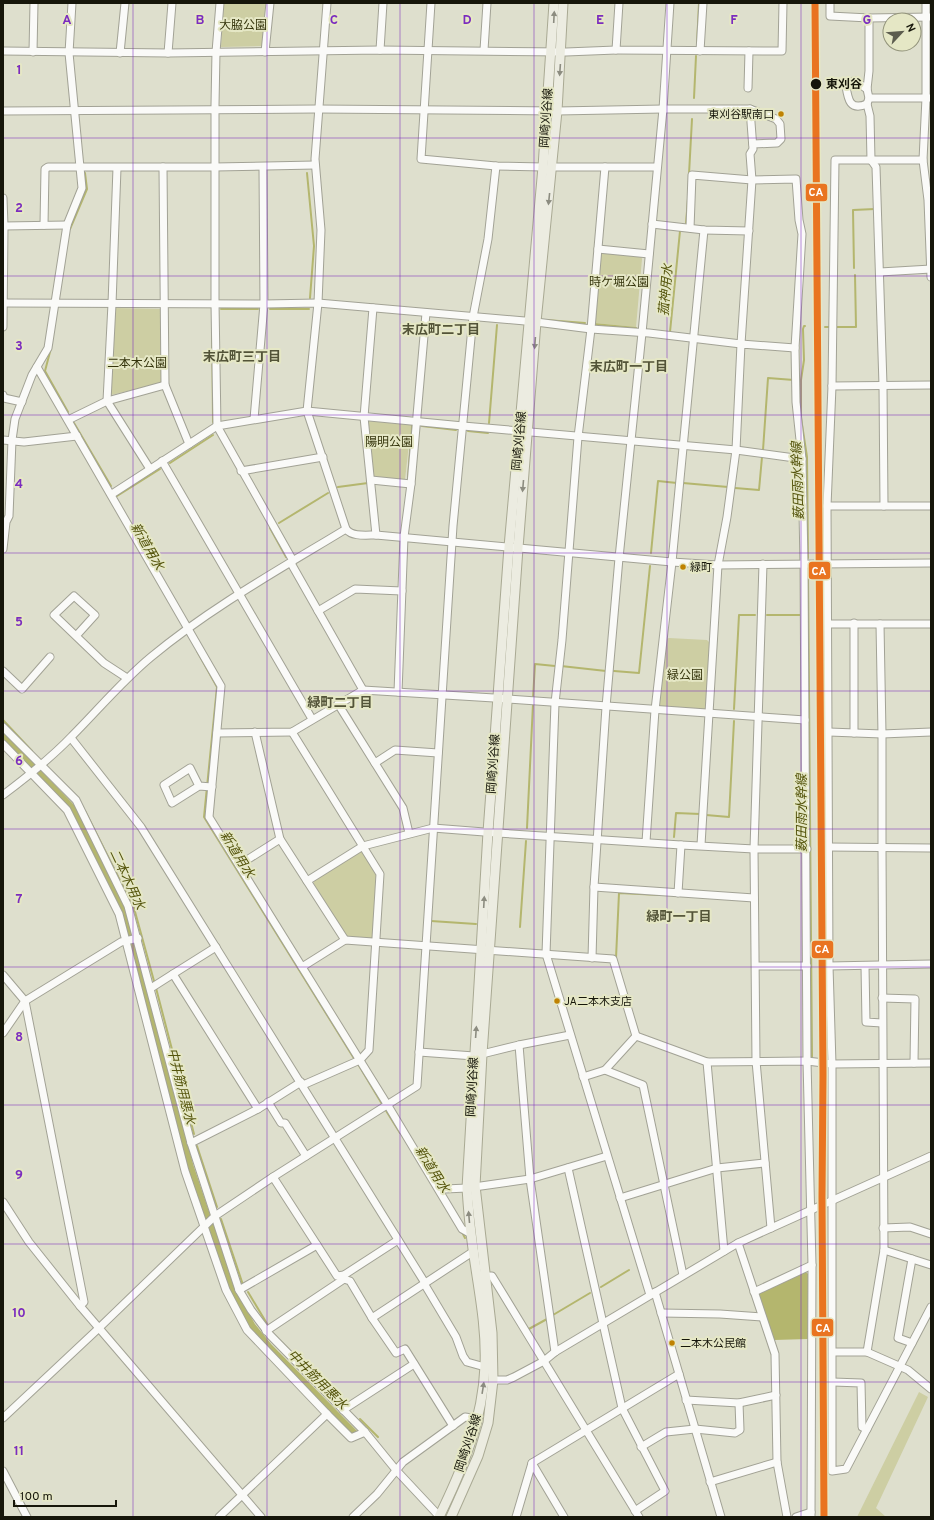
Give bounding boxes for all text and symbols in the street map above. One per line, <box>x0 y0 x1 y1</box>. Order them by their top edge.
one-way arrow <box>550 11 557 23</box>
north arrow <box>882 12 922 52</box>
text: A <box>62 13 72 29</box>
text: B <box>196 13 205 29</box>
text: C <box>330 13 338 29</box>
text: D <box>462 13 472 29</box>
text: E <box>596 13 604 29</box>
text: F <box>730 13 738 29</box>
text: G <box>863 13 872 29</box>
park label: 大脇公園 <box>219 18 267 34</box>
text: N <box>902 21 918 35</box>
text: 1 <box>16 63 22 79</box>
one-way arrow <box>556 64 563 76</box>
marker: 東刈谷 <box>809 77 823 91</box>
place label: 東刈谷 <box>826 77 862 93</box>
street label: 岡崎刈谷線 <box>537 88 557 149</box>
place label: 東刈谷駅南口 <box>708 108 774 122</box>
marker: 東刈谷駅南口 <box>776 109 786 119</box>
line badge: CA <box>805 183 828 202</box>
text: CA <box>809 186 823 200</box>
one-way arrow <box>545 193 552 205</box>
text: 2 <box>15 201 23 217</box>
water label: 菰神用水 <box>657 262 677 317</box>
park label: 時ケ堀公園 <box>589 275 649 291</box>
district label: 末広町二丁目 <box>402 323 480 339</box>
one-way arrow <box>531 337 538 349</box>
text: 3 <box>15 339 23 355</box>
district label: 末広町三丁目 <box>203 350 281 366</box>
park label: 二本木公園 <box>107 356 167 372</box>
district label: 末広町一丁目 <box>590 360 668 376</box>
street label: 岡崎刈谷線 <box>509 410 531 472</box>
park label: 陽明公園 <box>365 435 413 451</box>
water label: 薮田雨水幹線 <box>790 440 808 520</box>
text: 4 <box>15 477 23 493</box>
one-way arrow <box>520 480 527 492</box>
water label: 新道用水 <box>126 520 167 575</box>
place label: 緑町 <box>690 561 712 575</box>
line badge: CA <box>808 561 831 580</box>
marker: 緑町 <box>678 562 688 572</box>
text: CA <box>812 565 826 579</box>
text: 5 <box>15 615 23 631</box>
park label: 緑公園 <box>667 668 703 684</box>
district label: 緑町二丁目 <box>306 695 373 712</box>
street label: 岡崎刈谷線 <box>484 734 504 795</box>
text: 6 <box>15 754 23 770</box>
water label: 薮田雨水幹線 <box>795 772 811 852</box>
water label: 新道用水 <box>216 829 258 883</box>
water label: 二本木用水 <box>105 847 148 914</box>
text: 7 <box>16 892 23 908</box>
one-way arrow <box>481 896 488 908</box>
district label: 緑町一丁目 <box>645 909 712 926</box>
line badge: CA <box>811 940 834 959</box>
text: CA <box>815 943 829 957</box>
place label: JA二本木支店 <box>564 995 632 1009</box>
marker: JA二本木支店 <box>552 996 562 1006</box>
one-way arrow <box>472 1026 479 1038</box>
text: 8 <box>15 1030 23 1046</box>
water label: 中井筋用悪水 <box>163 1047 198 1128</box>
street label: 岡崎刈谷線 <box>463 1057 483 1117</box>
water label: 新道用水 <box>411 1144 453 1198</box>
text: 9 <box>15 1168 23 1184</box>
one-way arrow <box>466 1211 473 1223</box>
text: 10 <box>12 1306 26 1322</box>
line badge: CA <box>811 1318 834 1337</box>
text: CA <box>816 1322 830 1336</box>
place label: 二本木公民館 <box>680 1337 746 1351</box>
marker: 二本木公民館 <box>667 1338 677 1348</box>
water label: 中井筋用悪水 <box>283 1347 351 1415</box>
one-way arrow <box>480 1382 486 1394</box>
street label: 岡崎刈谷線 <box>452 1412 486 1474</box>
text: 11 <box>14 1444 24 1460</box>
scale bar <box>14 1482 116 1508</box>
text: 100 m <box>20 1489 53 1505</box>

